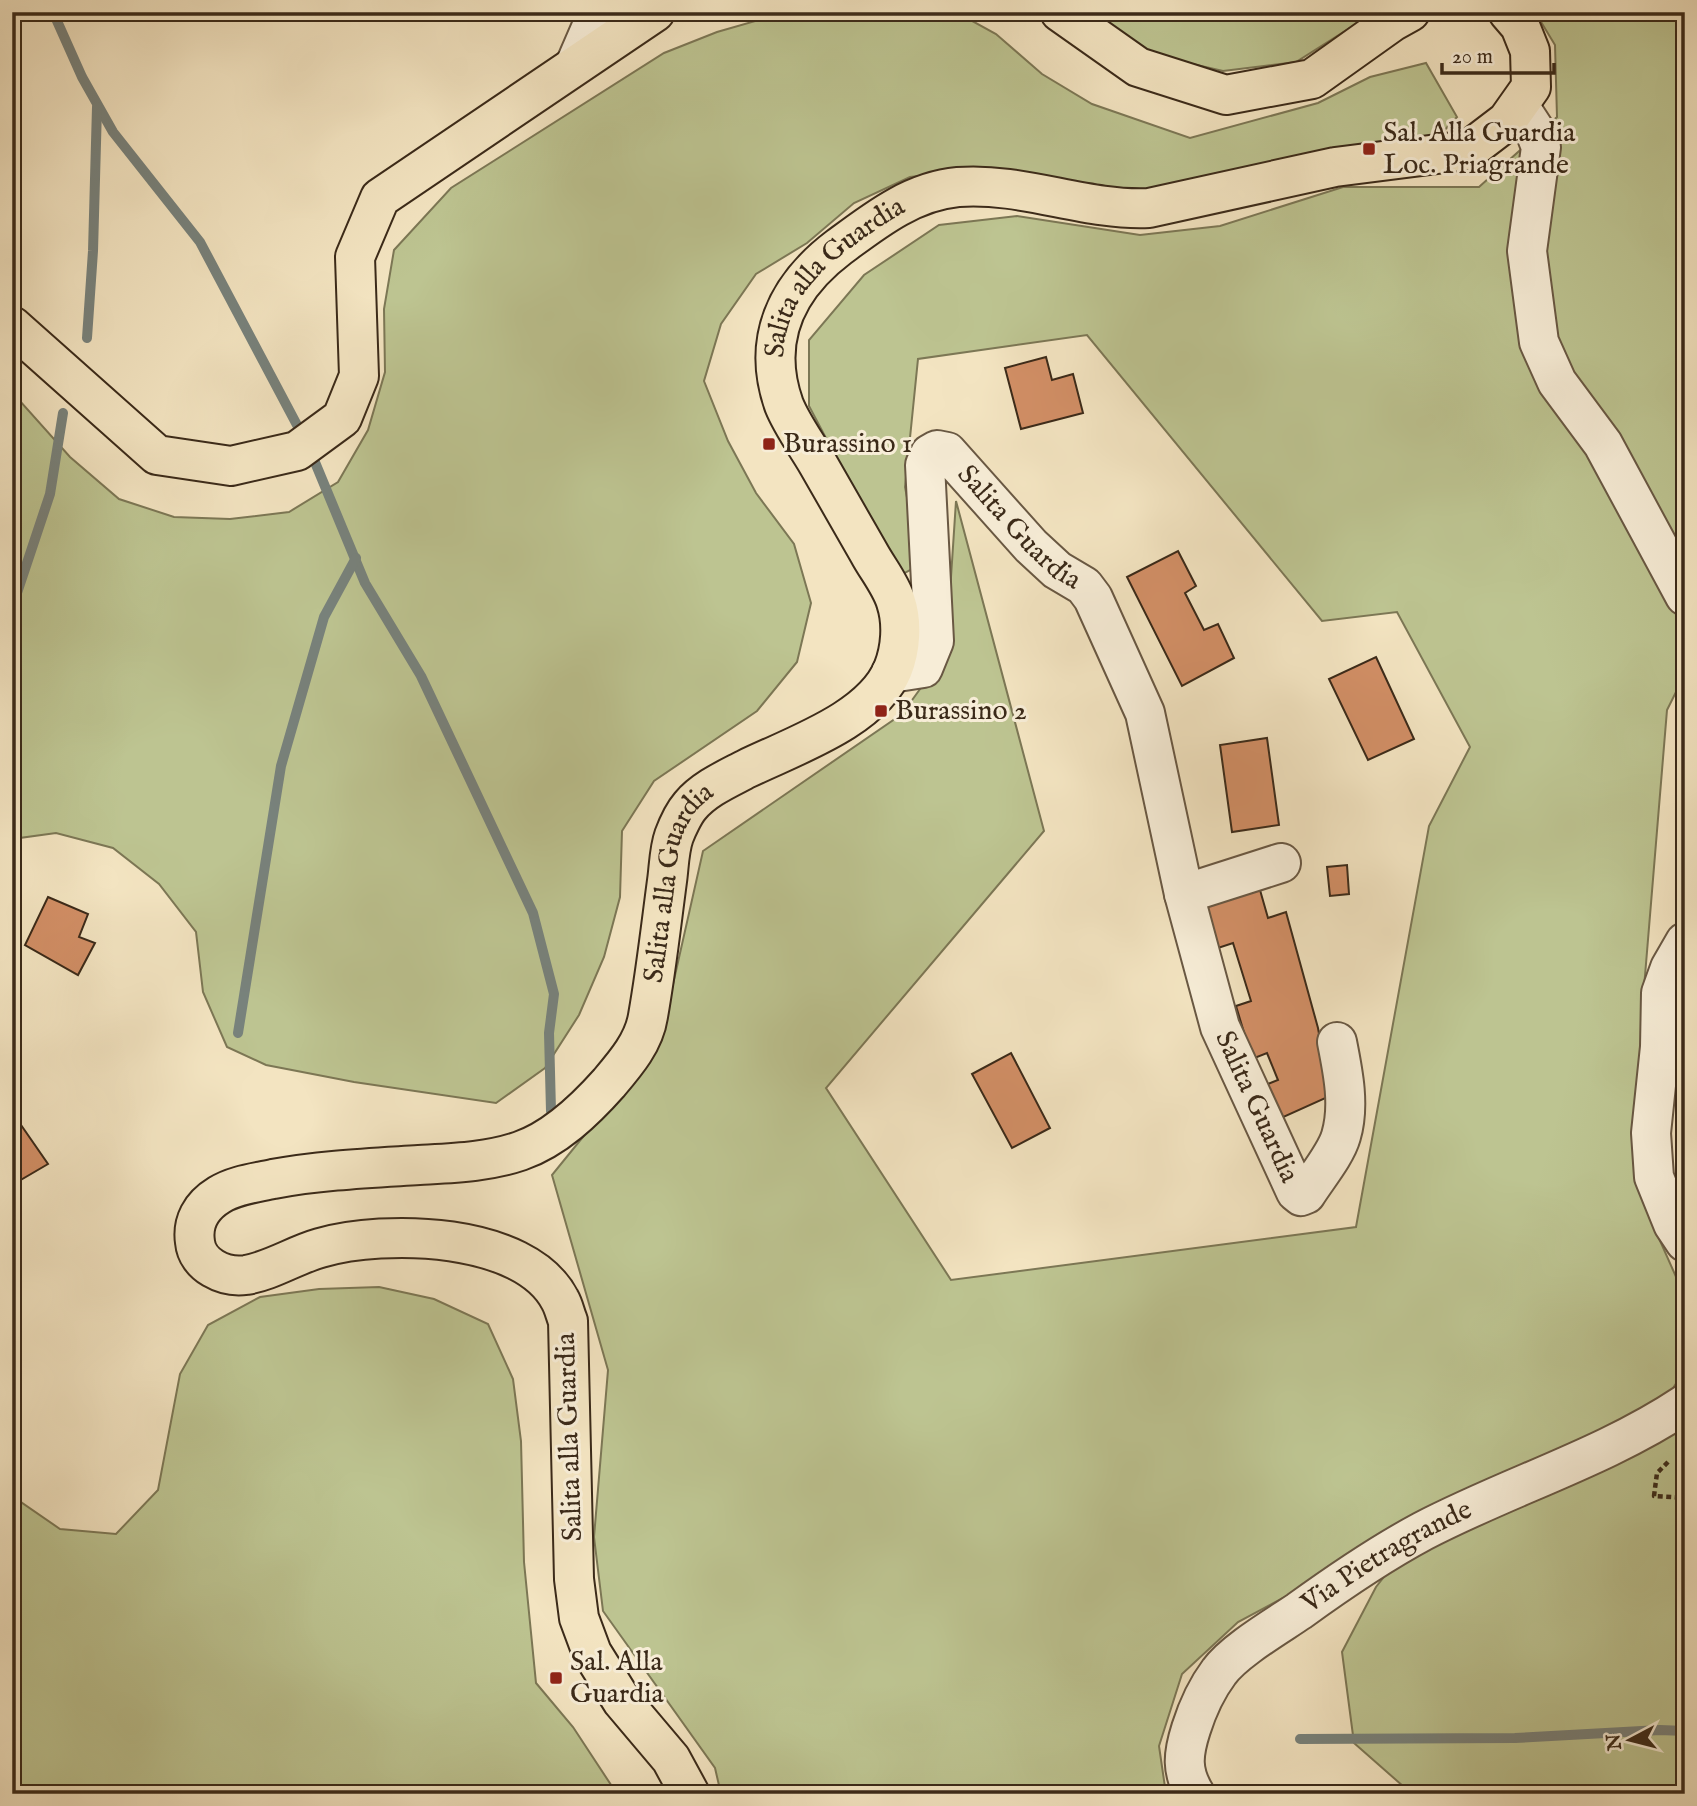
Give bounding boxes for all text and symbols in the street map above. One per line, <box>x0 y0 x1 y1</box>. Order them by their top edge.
scale bar <box>1442 32 1554 76</box>
text: 20 m <box>1452 44 1493 71</box>
place label: Sal. Alla Guardia Loc. Priagrande <box>1383 116 1576 183</box>
marker: Sal. Alla Guardia Loc. Priagrande <box>1361 141 1377 157</box>
street label: Salita alla Guardia <box>758 189 912 359</box>
place label: Burassino 1 <box>783 427 912 462</box>
marker: Burassino 1 <box>761 436 777 452</box>
street label: Salita Guardia <box>949 458 1088 598</box>
place label: Burassino 2 <box>895 694 1027 729</box>
marker: Burassino 2 <box>873 703 889 719</box>
street label: Salita alla Guardia <box>636 774 721 985</box>
street label: Salita Guardia <box>1207 1025 1307 1189</box>
street label: Salita alla Guardia <box>549 1331 591 1542</box>
street label: Via Pietragrande <box>1294 1492 1477 1622</box>
place label: Sal. Alla Guardia <box>570 1645 665 1712</box>
marker: Sal. Alla Guardia <box>548 1670 564 1686</box>
north arrow <box>1596 1704 1666 1774</box>
text: N <box>1602 1732 1628 1752</box>

